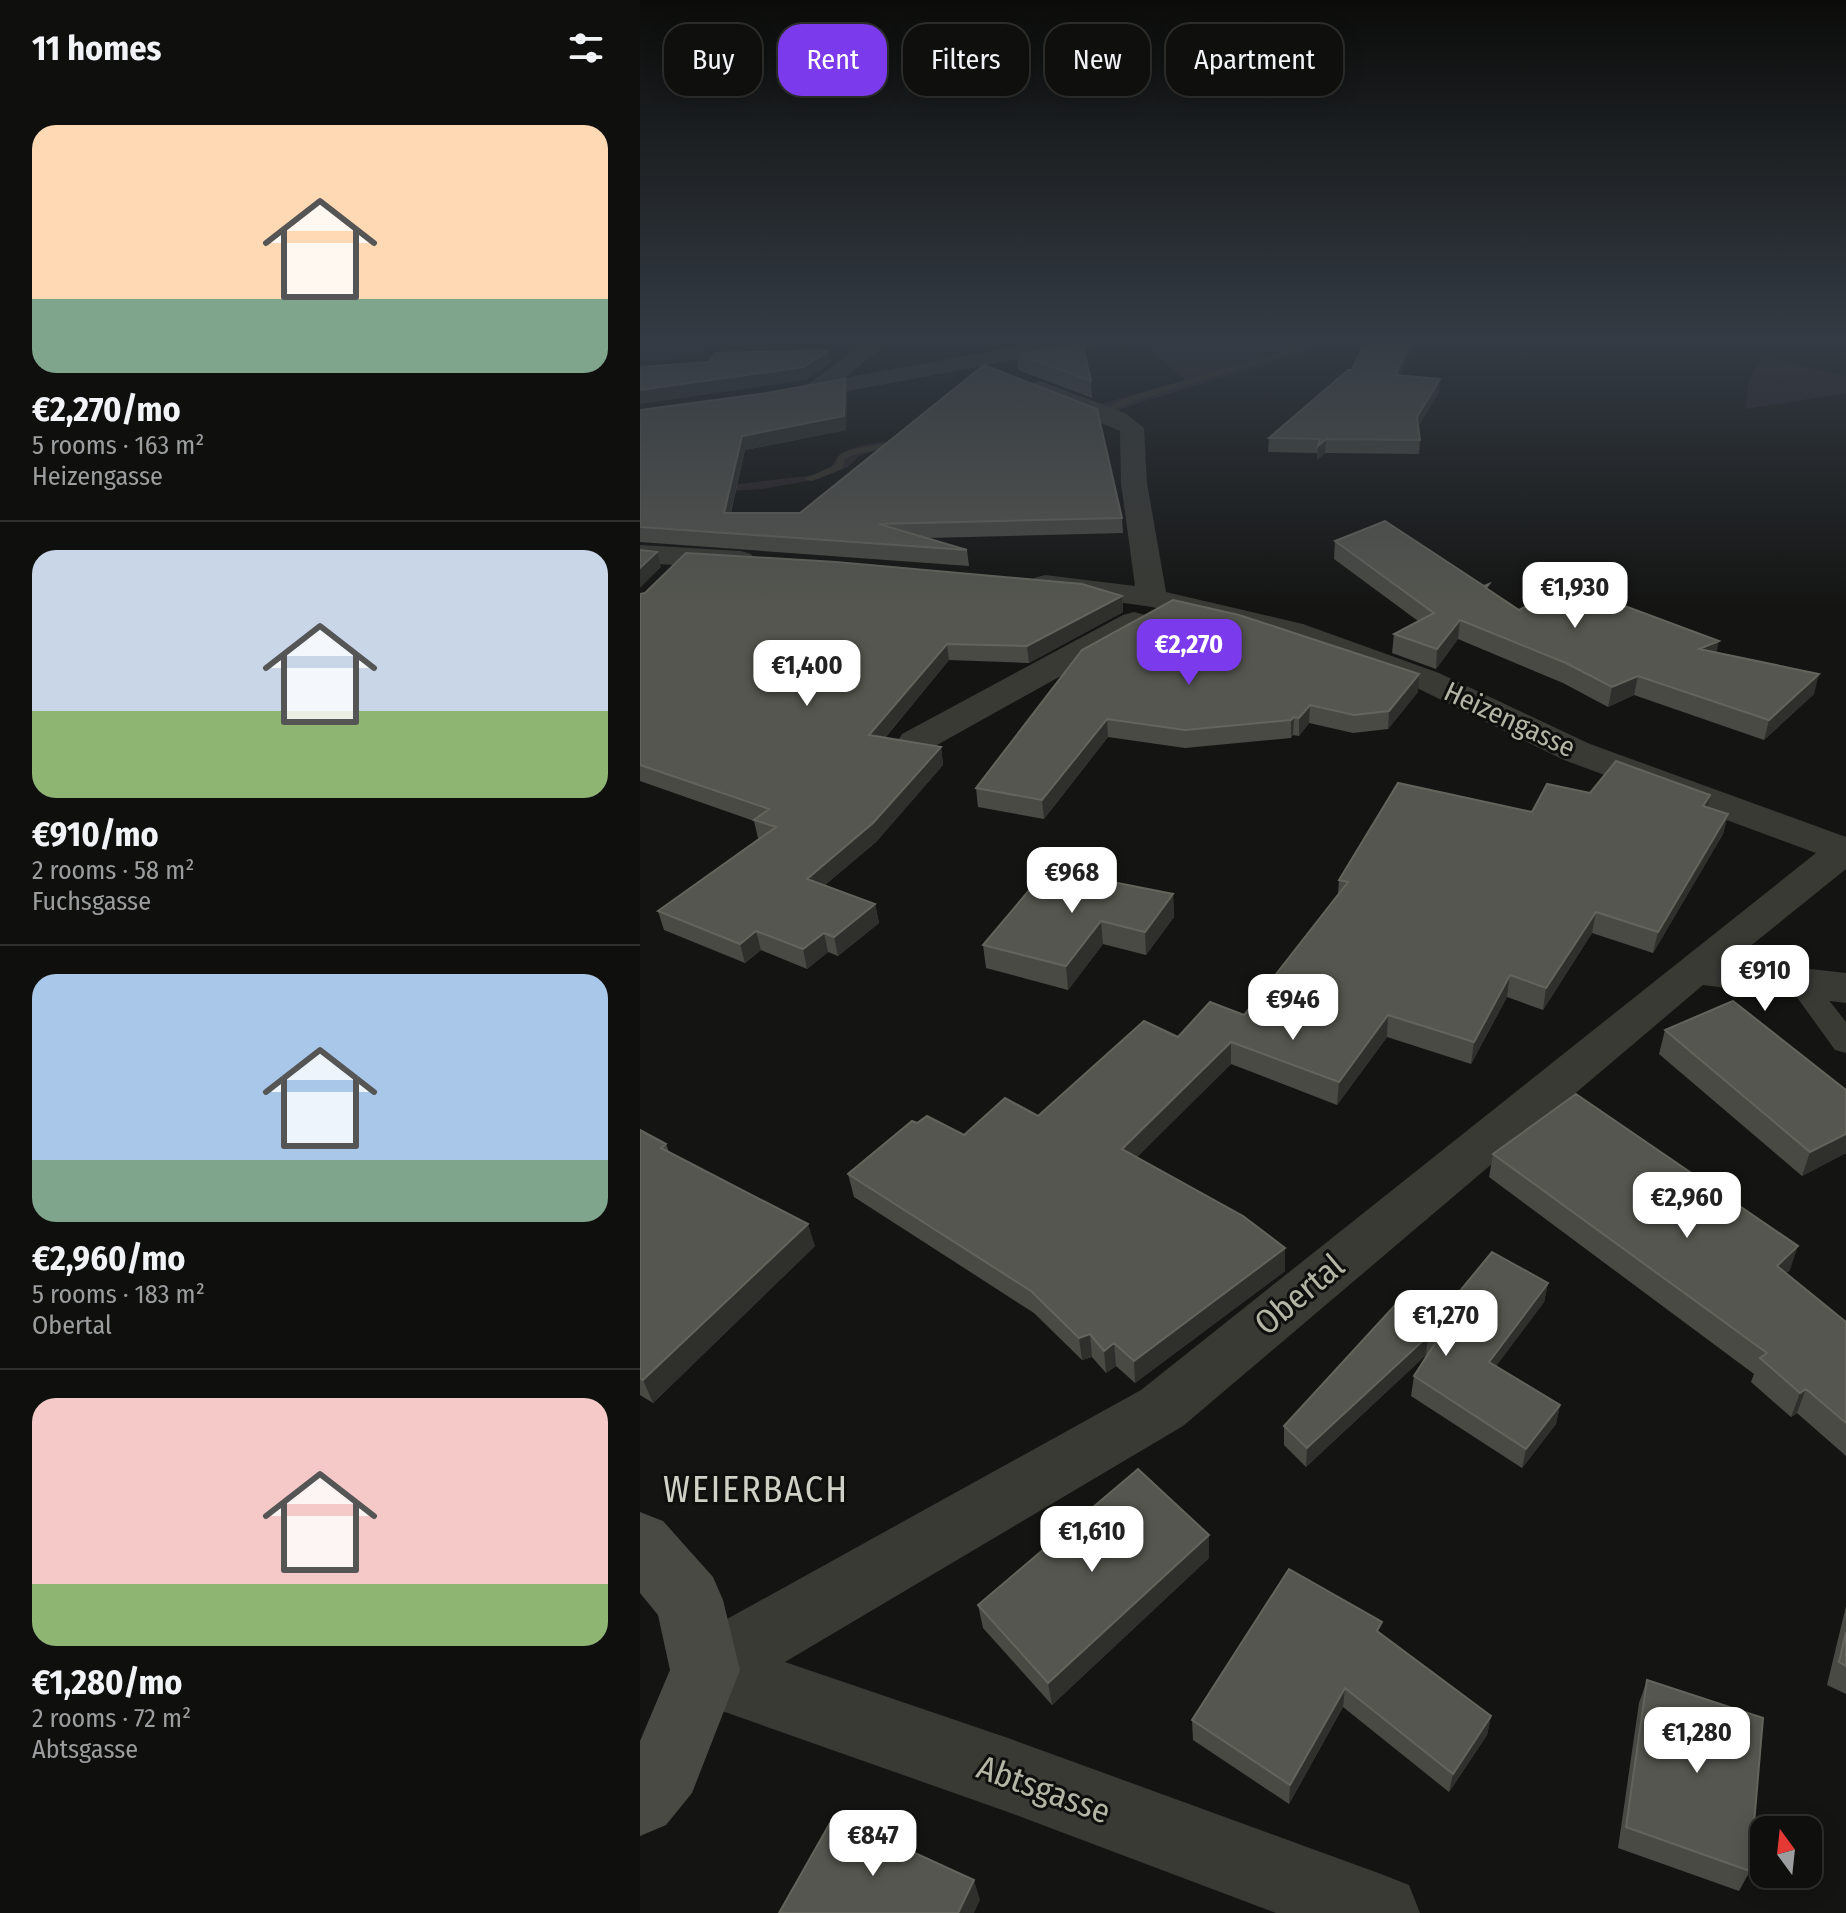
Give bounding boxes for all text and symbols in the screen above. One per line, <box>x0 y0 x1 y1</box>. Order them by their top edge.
chip: Buy <box>664 24 762 96</box>
chip: Rent <box>778 24 887 96</box>
chip: Filters <box>903 24 1029 96</box>
chip: New <box>1045 24 1150 96</box>
chip: Apartment <box>1166 24 1343 96</box>
icon: filters <box>564 26 608 70</box>
text: 11 homes <box>32 28 161 69</box>
icon: home <box>248 177 392 321</box>
text: €2,270/mo <box>32 389 181 430</box>
text: 5 rooms · 163 m² <box>32 430 205 461</box>
text: Heizengasse <box>32 461 163 492</box>
pin: €1,930 <box>1510 562 1640 630</box>
text: €1,930 <box>1541 572 1609 603</box>
icon: home <box>248 602 392 746</box>
pin: €2,270 <box>1124 619 1254 687</box>
text: €2,270 <box>1155 629 1223 660</box>
pin: €1,400 <box>742 640 872 708</box>
text: €1,400 <box>771 650 843 681</box>
street label: Heizengasse <box>1439 675 1581 764</box>
text: €910/mo <box>32 814 159 855</box>
pin: €968 <box>1025 847 1119 915</box>
text: 2 rooms · 58 m² <box>32 855 194 886</box>
text: €968 <box>1045 857 1099 888</box>
text: Fuchsgasse <box>32 886 151 917</box>
pin: €910 <box>1718 945 1812 1013</box>
text: €910 <box>1739 955 1791 986</box>
pin: €946 <box>1246 974 1340 1042</box>
text: €946 <box>1266 984 1320 1015</box>
icon: home <box>248 1026 392 1170</box>
pin: €2,960 <box>1622 1172 1752 1240</box>
text: €2,960 <box>1651 1182 1723 1213</box>
text: €2,960/mo <box>32 1238 185 1279</box>
street label: Obertal <box>1246 1245 1352 1344</box>
text: 5 rooms · 183 m² <box>32 1279 205 1310</box>
pin: €1,270 <box>1381 1290 1511 1358</box>
text: €1,270 <box>1413 1300 1479 1331</box>
text: Obertal <box>32 1310 112 1341</box>
icon: home <box>248 1450 392 1594</box>
district label: WEIERBACH <box>663 1468 849 1512</box>
pin: €1,610 <box>1027 1506 1157 1574</box>
text: €1,610 <box>1058 1516 1126 1547</box>
text: €1,280/mo <box>32 1662 183 1703</box>
text: 2 rooms · 72 m² <box>32 1703 191 1734</box>
pin: €1,280 <box>1632 1707 1762 1775</box>
text: €1,280 <box>1662 1717 1732 1748</box>
text: Abtsgasse <box>32 1734 138 1765</box>
street label: Abtsgasse <box>972 1746 1116 1832</box>
pin: €847 <box>826 1810 920 1878</box>
north arrow <box>1750 1816 1822 1888</box>
map controls <box>1750 1816 1822 1888</box>
text: €847 <box>847 1820 899 1851</box>

